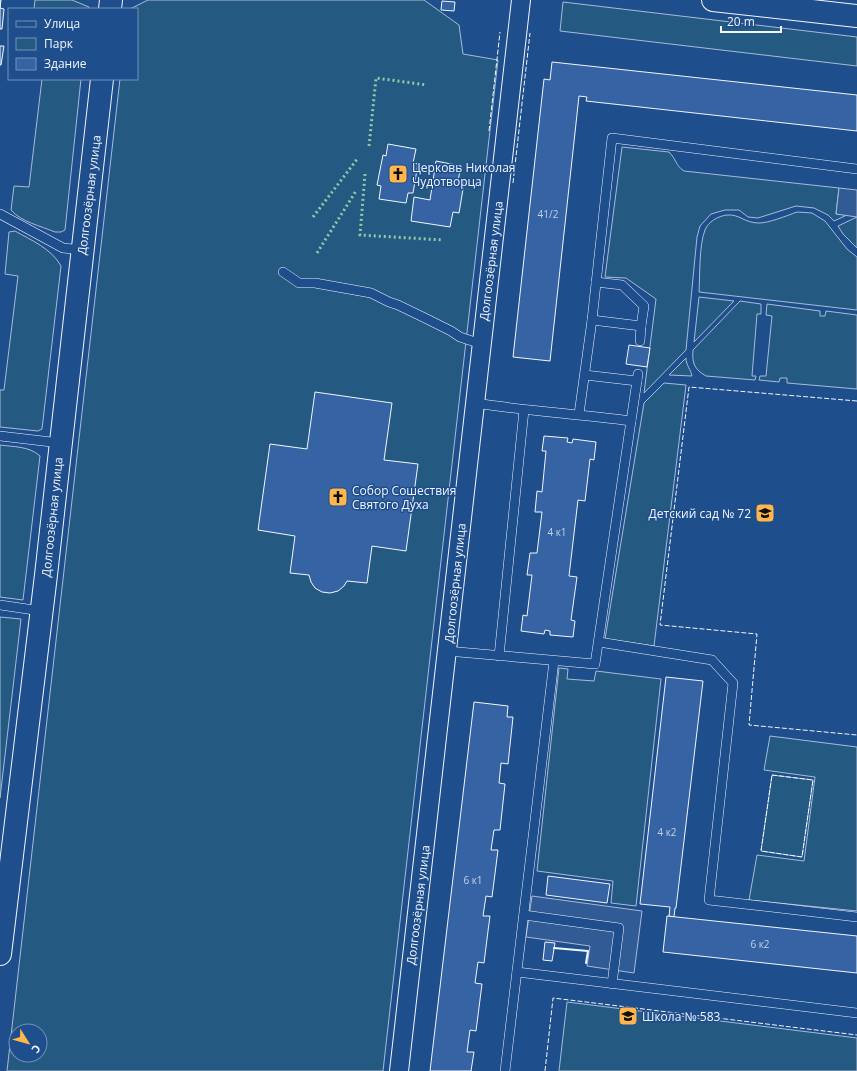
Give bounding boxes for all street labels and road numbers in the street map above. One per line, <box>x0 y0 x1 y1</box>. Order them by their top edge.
street label: Долгоозёрная улица <box>73 134 105 256</box>
street label: Долгоозёрная улица <box>475 200 507 322</box>
street label: Долгоозёрная улица <box>37 456 67 578</box>
street label: Долгоозёрная улица <box>440 522 470 644</box>
street label: Долгоозёрная улица <box>402 844 434 966</box>

